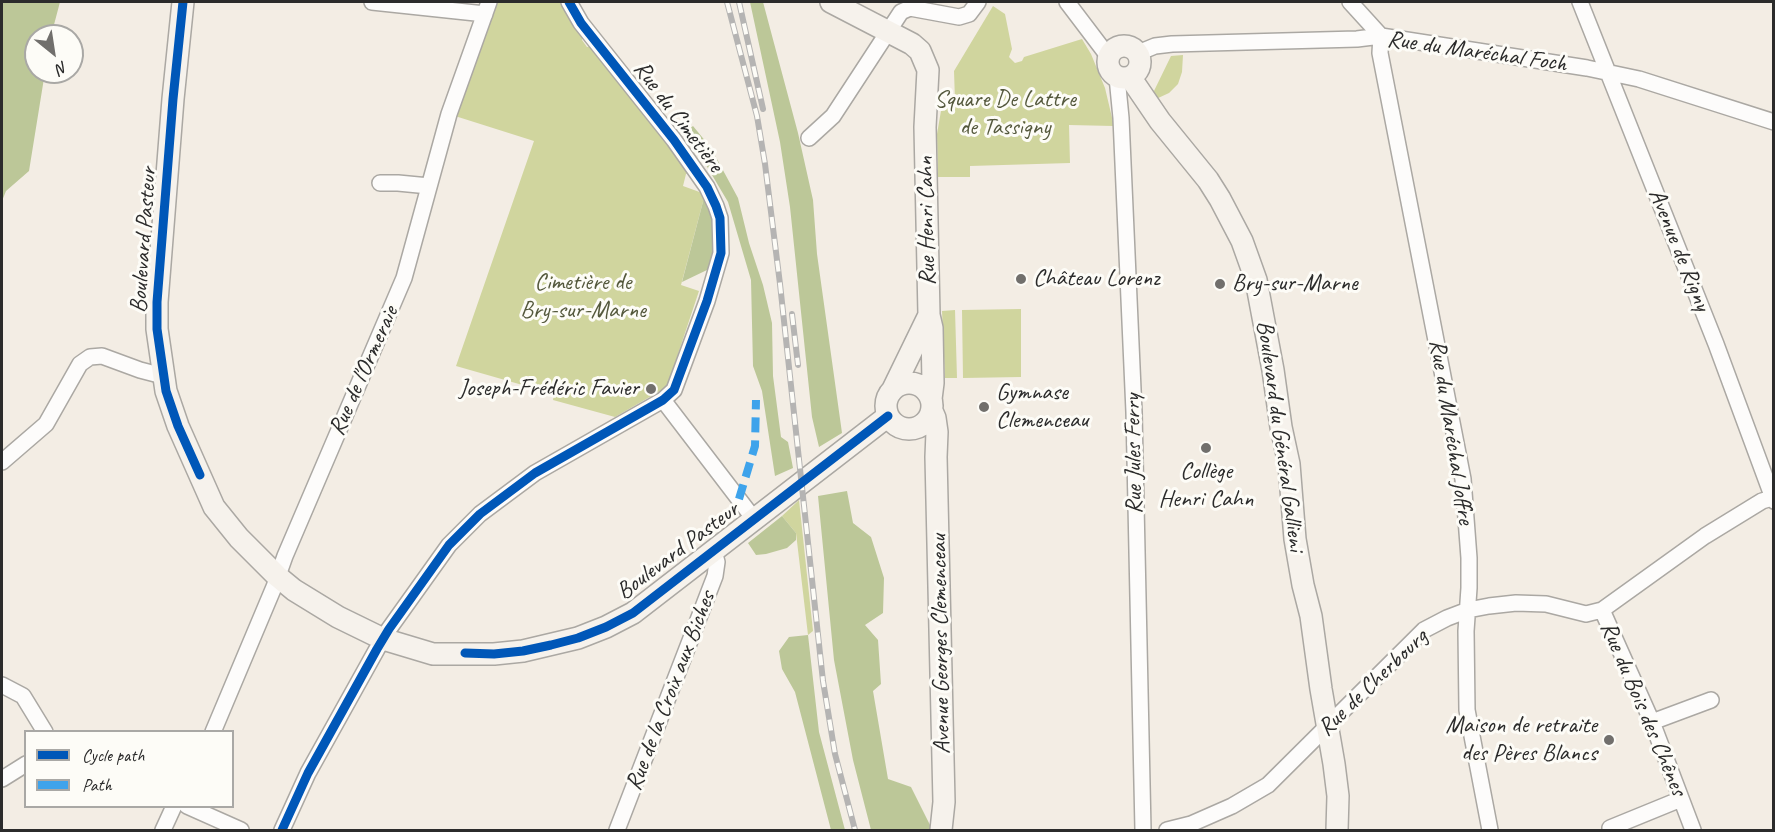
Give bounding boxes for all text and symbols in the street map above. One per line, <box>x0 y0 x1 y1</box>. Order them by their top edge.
north arrow <box>24 24 84 84</box>
street label: Rue du Maréchal Foch <box>1385 25 1569 79</box>
street label: Rue du Cimetière <box>627 56 729 178</box>
text: N <box>53 57 71 79</box>
park label: Square De Lattre de Tassigny <box>934 86 1076 142</box>
street label: Rue Henri Cahn <box>911 156 943 286</box>
street label: Boulevard Pasteur <box>125 166 163 314</box>
street label: Avenue de Rigny <box>1642 185 1716 315</box>
place label: Château Lorenz <box>1033 265 1160 293</box>
park label: Cimetière de Bry-sur-Marne <box>520 269 646 325</box>
place label: Bry-sur-Marne <box>1232 270 1358 298</box>
marker: Château Lorenz <box>1014 272 1028 286</box>
marker: Bry-sur-Marne <box>1213 277 1227 291</box>
street label: Rue de l'Ormeraie <box>323 302 405 440</box>
street label: Boulevard du Général Gallieni <box>1250 319 1310 553</box>
street label: Rue du Maréchal Joffre <box>1422 338 1480 526</box>
place label: Joseph-Frédéric Favier <box>459 375 639 403</box>
place label: Gymnase Clemenceau <box>996 379 1088 435</box>
marker: Joseph-Frédéric Favier <box>644 382 658 396</box>
street label: Rue Jules Ferry <box>1119 394 1149 514</box>
marker: Gymnase Clemenceau <box>977 400 991 414</box>
marker: Collège Henri Cahn <box>1199 441 1213 455</box>
place label: Collège Henri Cahn <box>1159 458 1253 514</box>
street label: Boulevard Pasteur <box>611 496 745 606</box>
street label: Avenue Georges Clemenceau <box>925 534 957 754</box>
street label: Rue de la Croix aux Biches <box>620 587 722 795</box>
street label: Rue du Bois des Chênes <box>1593 618 1693 800</box>
street label: Rue de Cherbourg <box>1312 623 1434 743</box>
place label: Maison de retraite des Pères Blancs <box>1446 712 1597 768</box>
legend <box>24 730 234 808</box>
marker: Maison de retraite des Pères Blancs <box>1602 733 1616 747</box>
text: Cycle path <box>82 744 144 766</box>
text: Path <box>82 774 112 796</box>

